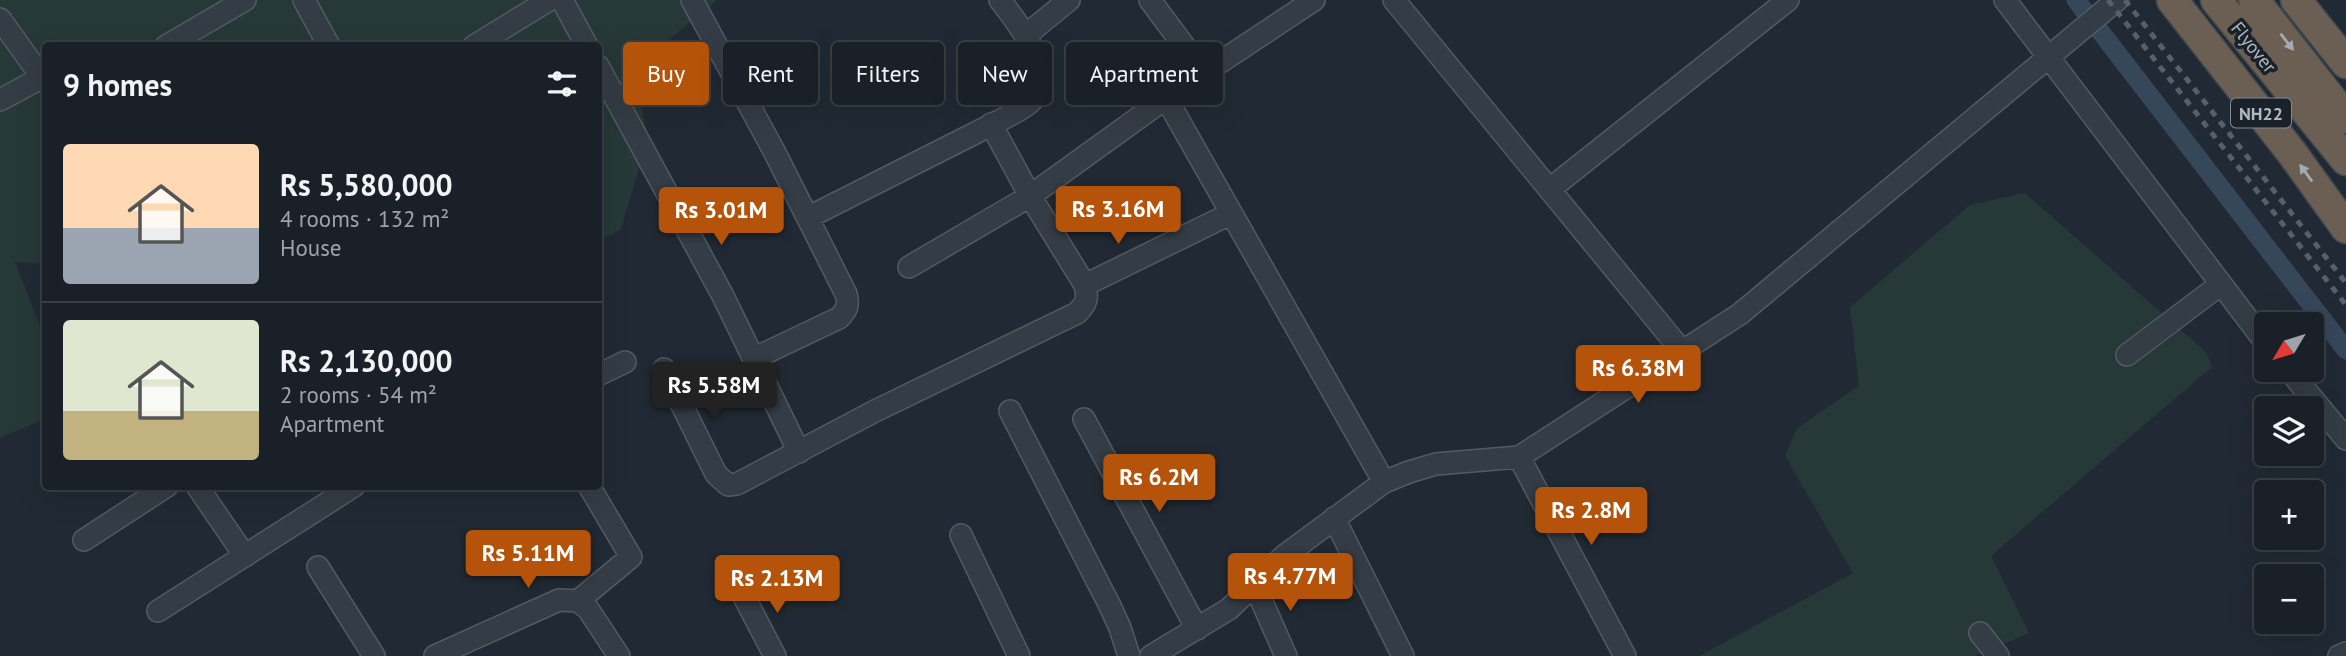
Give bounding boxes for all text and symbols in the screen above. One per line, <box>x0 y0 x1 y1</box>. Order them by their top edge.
street label: Flyover <box>2226 17 2282 78</box>
one-way arrow <box>2279 33 2294 51</box>
chip: Buy <box>623 42 709 105</box>
chip: Rent <box>723 42 818 105</box>
chip: Filters <box>832 42 944 105</box>
chip: New <box>958 42 1052 105</box>
chip: Apartment <box>1066 42 1223 105</box>
text: 9 homes <box>63 65 172 104</box>
icon: filters <box>543 65 581 103</box>
road number: NH22 <box>2231 98 2291 128</box>
one-way arrow <box>2299 164 2313 182</box>
text: Rs 5,580,000 <box>280 165 453 204</box>
icon: home <box>119 172 203 256</box>
pin: Rs 3.16M <box>1046 187 1190 246</box>
pin: Rs 3.01M <box>649 188 793 247</box>
text: Rs 3.16M <box>1072 194 1164 223</box>
text: Rs 3.01M <box>675 195 767 224</box>
text: 4 rooms · 132 m² <box>280 204 449 233</box>
text: House <box>280 233 342 262</box>
north arrow <box>2254 312 2324 382</box>
map controls <box>2254 312 2324 634</box>
text: Rs 2,130,000 <box>280 341 453 380</box>
pin: Rs 6.38M <box>1566 346 1710 405</box>
icon: home <box>119 348 203 432</box>
text: Rs 6.38M <box>1592 353 1684 382</box>
pin: Rs 5.58M <box>642 362 786 422</box>
text: Rs 5.58M <box>668 370 760 399</box>
text: 2 rooms · 54 m² <box>280 380 437 409</box>
button: layers <box>2254 396 2324 466</box>
text: Apartment <box>280 409 384 438</box>
pin: Rs 6.2M <box>1094 454 1224 514</box>
text: Rs 6.2M <box>1119 462 1199 491</box>
button: + <box>2254 480 2324 550</box>
pin: Rs 2.8M <box>1526 488 1656 547</box>
text: Rs 2.8M <box>1551 495 1631 524</box>
pin: Rs 5.11M <box>456 530 600 590</box>
text: Rs 5.11M <box>482 538 574 567</box>
pin: Rs 4.77M <box>1218 554 1362 613</box>
pin: Rs 2.13M <box>705 556 849 615</box>
text: Rs 4.77M <box>1244 561 1336 590</box>
text: Rs 2.13M <box>731 563 823 592</box>
button: − <box>2254 564 2324 634</box>

